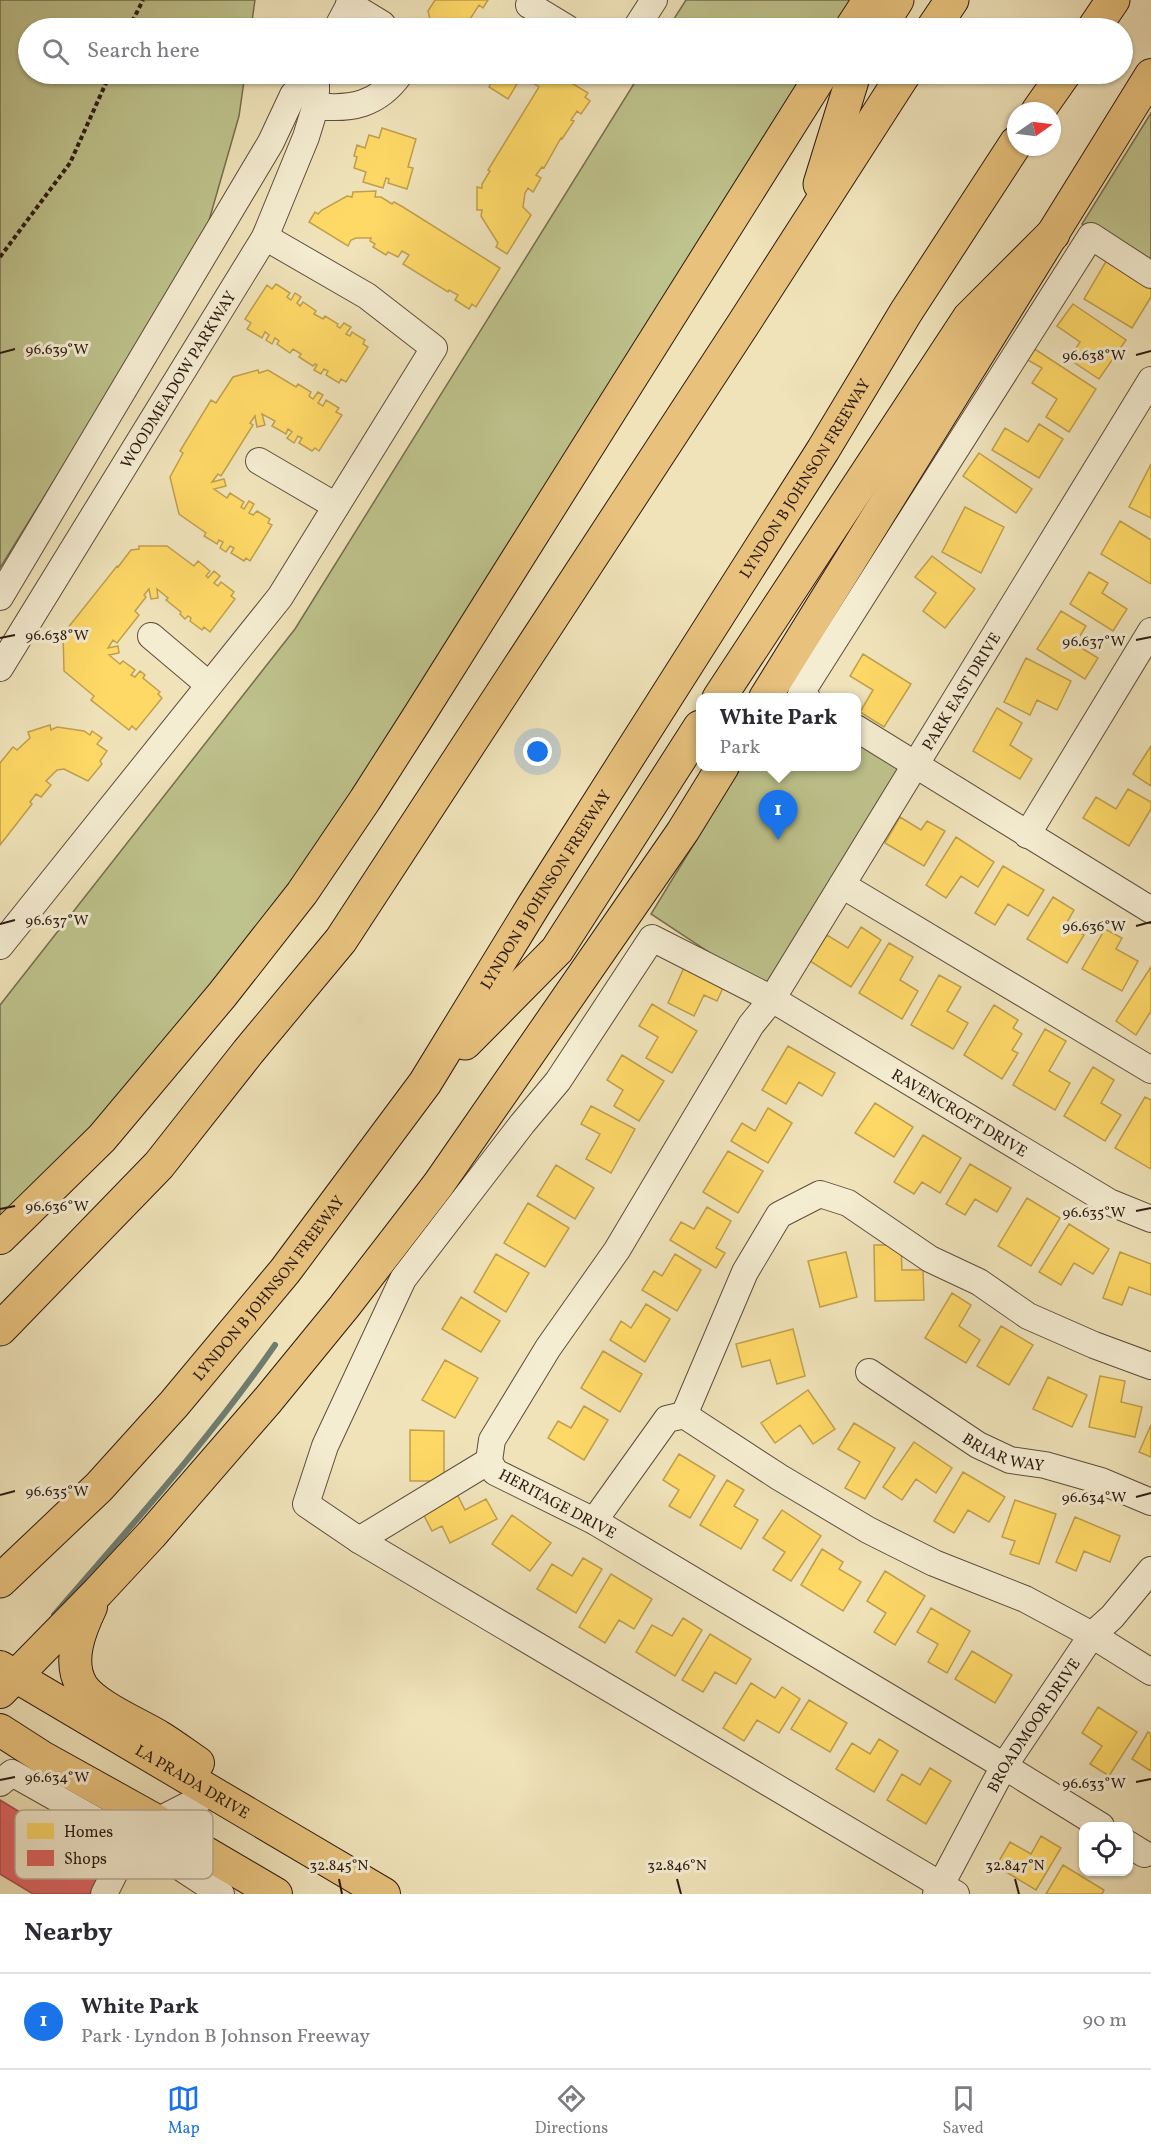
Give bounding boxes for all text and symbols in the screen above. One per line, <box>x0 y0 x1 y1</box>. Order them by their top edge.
search box <box>18 18 1133 84</box>
icon: search <box>39 35 72 68</box>
text: Search here <box>87 36 200 67</box>
north arrow <box>1007 102 1061 156</box>
street label: WOODMEADOW PARKWAY <box>116 287 242 473</box>
text: 96.639°W <box>25 340 89 361</box>
text: 96.638°W <box>1062 346 1126 367</box>
street label: LYNDON B JOHNSON FREEWAY <box>735 375 876 583</box>
text: 96.638°W <box>25 626 89 647</box>
street label: PARK EAST DRIVE <box>918 629 1007 755</box>
text: 96.637°W <box>1062 632 1126 653</box>
popup <box>696 693 861 771</box>
text: White Park <box>720 703 837 734</box>
text: Park <box>720 734 760 762</box>
your location <box>523 737 552 766</box>
street label: LYNDON B JOHNSON FREEWAY <box>476 786 617 994</box>
pin: 1 <box>758 790 798 840</box>
text: 96.637°W <box>25 911 89 932</box>
text: 96.636°W <box>1062 917 1126 938</box>
street label: RAVENCROFT DRIVE <box>887 1064 1031 1163</box>
street label: LYNDON B JOHNSON FREEWAY <box>189 1192 351 1386</box>
text: 96.636°W <box>25 1197 89 1218</box>
text: 96.635°W <box>1062 1203 1126 1224</box>
street label: BRIAR WAY <box>957 1428 1045 1478</box>
street label: HERITAGE DRIVE <box>494 1464 620 1545</box>
text: 96.635°W <box>25 1482 89 1503</box>
text: 96.634°W <box>1062 1488 1126 1509</box>
street label: BROADMOOR DRIVE <box>983 1654 1086 1797</box>
street label: LA PRADA DRIVE <box>130 1740 253 1825</box>
text: 96.634°W <box>25 1768 89 1789</box>
text: 96.633°W <box>1062 1774 1126 1795</box>
legend <box>15 1810 213 1879</box>
text: Homes <box>64 1822 113 1844</box>
map controls <box>1079 1822 1133 1876</box>
button: locate <box>1079 1822 1133 1876</box>
text: Shops <box>64 1849 107 1871</box>
text: 32.845°N <box>310 1856 368 1877</box>
text: 32.846°N <box>647 1856 707 1877</box>
text: 32.847°N <box>985 1856 1045 1877</box>
text: Nearby <box>24 1915 113 1951</box>
text: White Park <box>81 1992 199 2023</box>
text: 1 <box>39 2007 48 2035</box>
text: 90 m <box>1083 2007 1127 2035</box>
text: Park · Lyndon B Johnson Freeway <box>81 2023 370 2051</box>
tab: Map <box>167 2082 200 2140</box>
tab: Directions <box>535 2082 608 2140</box>
tab: Saved <box>943 2082 984 2140</box>

